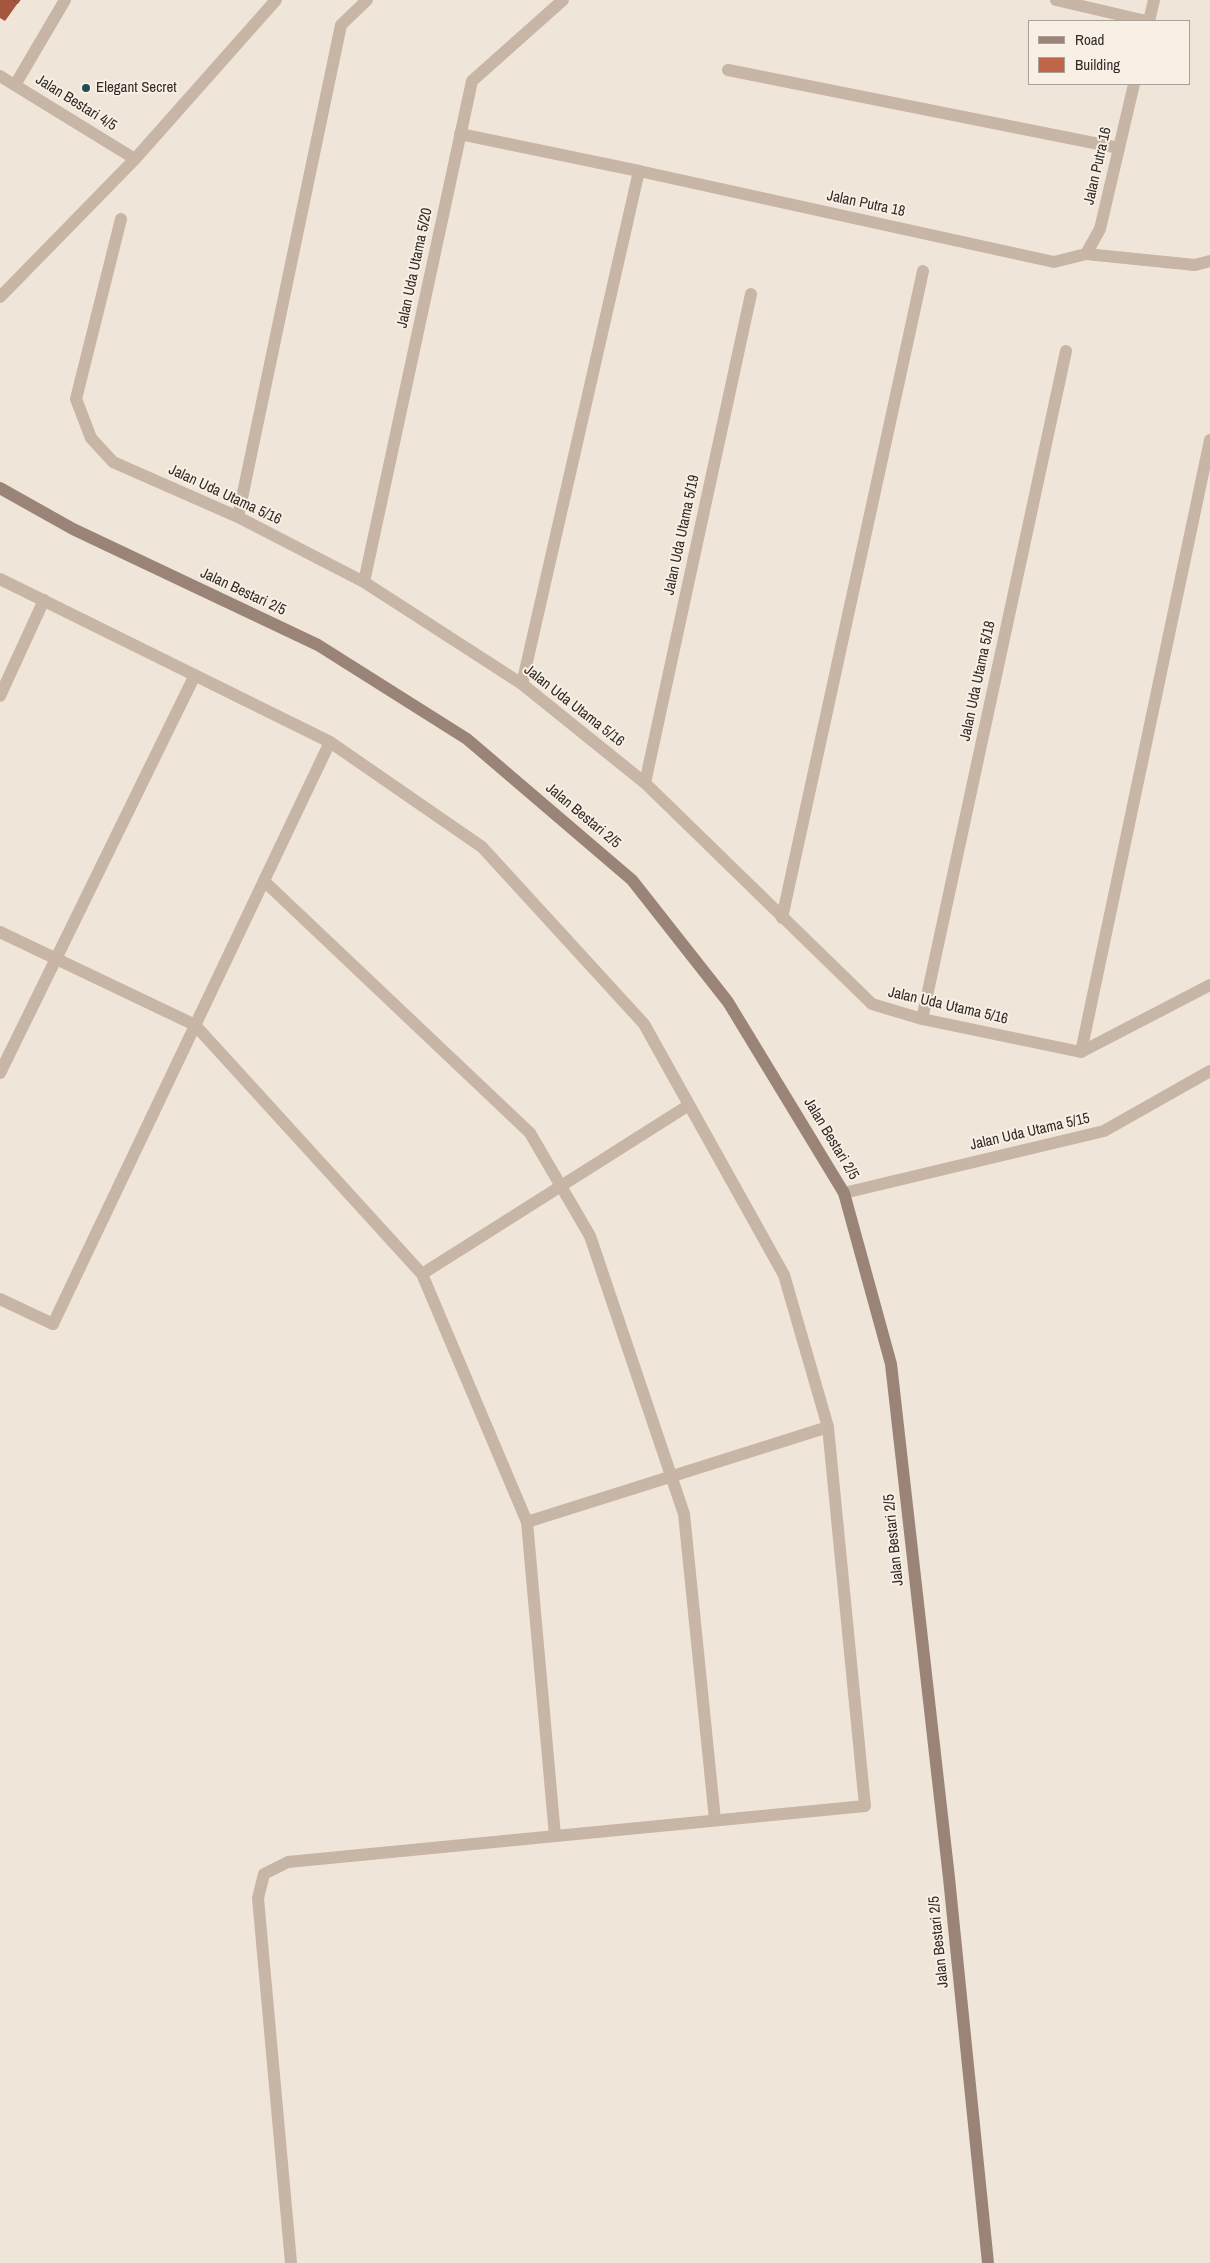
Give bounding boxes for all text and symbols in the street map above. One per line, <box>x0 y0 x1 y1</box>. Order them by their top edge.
legend <box>1028 20 1190 85</box>
text: Road <box>1075 29 1104 50</box>
text: Building <box>1075 54 1120 75</box>
street label: Jalan Bestari 4/5 <box>32 71 120 135</box>
place label: Elegant Secret <box>96 79 177 97</box>
marker: Elegant Secret <box>80 82 92 94</box>
street label: Jalan Putra 16 <box>1080 125 1116 207</box>
street label: Jalan Putra 18 <box>825 187 907 221</box>
street label: Jalan Uda Utama 5/20 <box>393 206 437 330</box>
street label: Jalan Uda Utama 5/16 <box>166 461 284 529</box>
street label: Jalan Uda Utama 5/19 <box>660 473 704 597</box>
street label: Jalan Bestari 2/5 <box>197 564 289 620</box>
street label: Jalan Uda Utama 5/18 <box>956 619 1000 743</box>
street label: Jalan Uda Utama 5/16 <box>520 661 628 751</box>
street label: Jalan Bestari 2/5 <box>542 779 624 853</box>
street label: Jalan Uda Utama 5/16 <box>886 983 1010 1029</box>
street label: Jalan Bestari 2/5 <box>800 1095 862 1183</box>
street label: Jalan Uda Utama 5/15 <box>968 1109 1092 1155</box>
street label: Jalan Bestari 2/5 <box>880 1493 908 1587</box>
street label: Jalan Bestari 2/5 <box>925 1895 953 1989</box>

